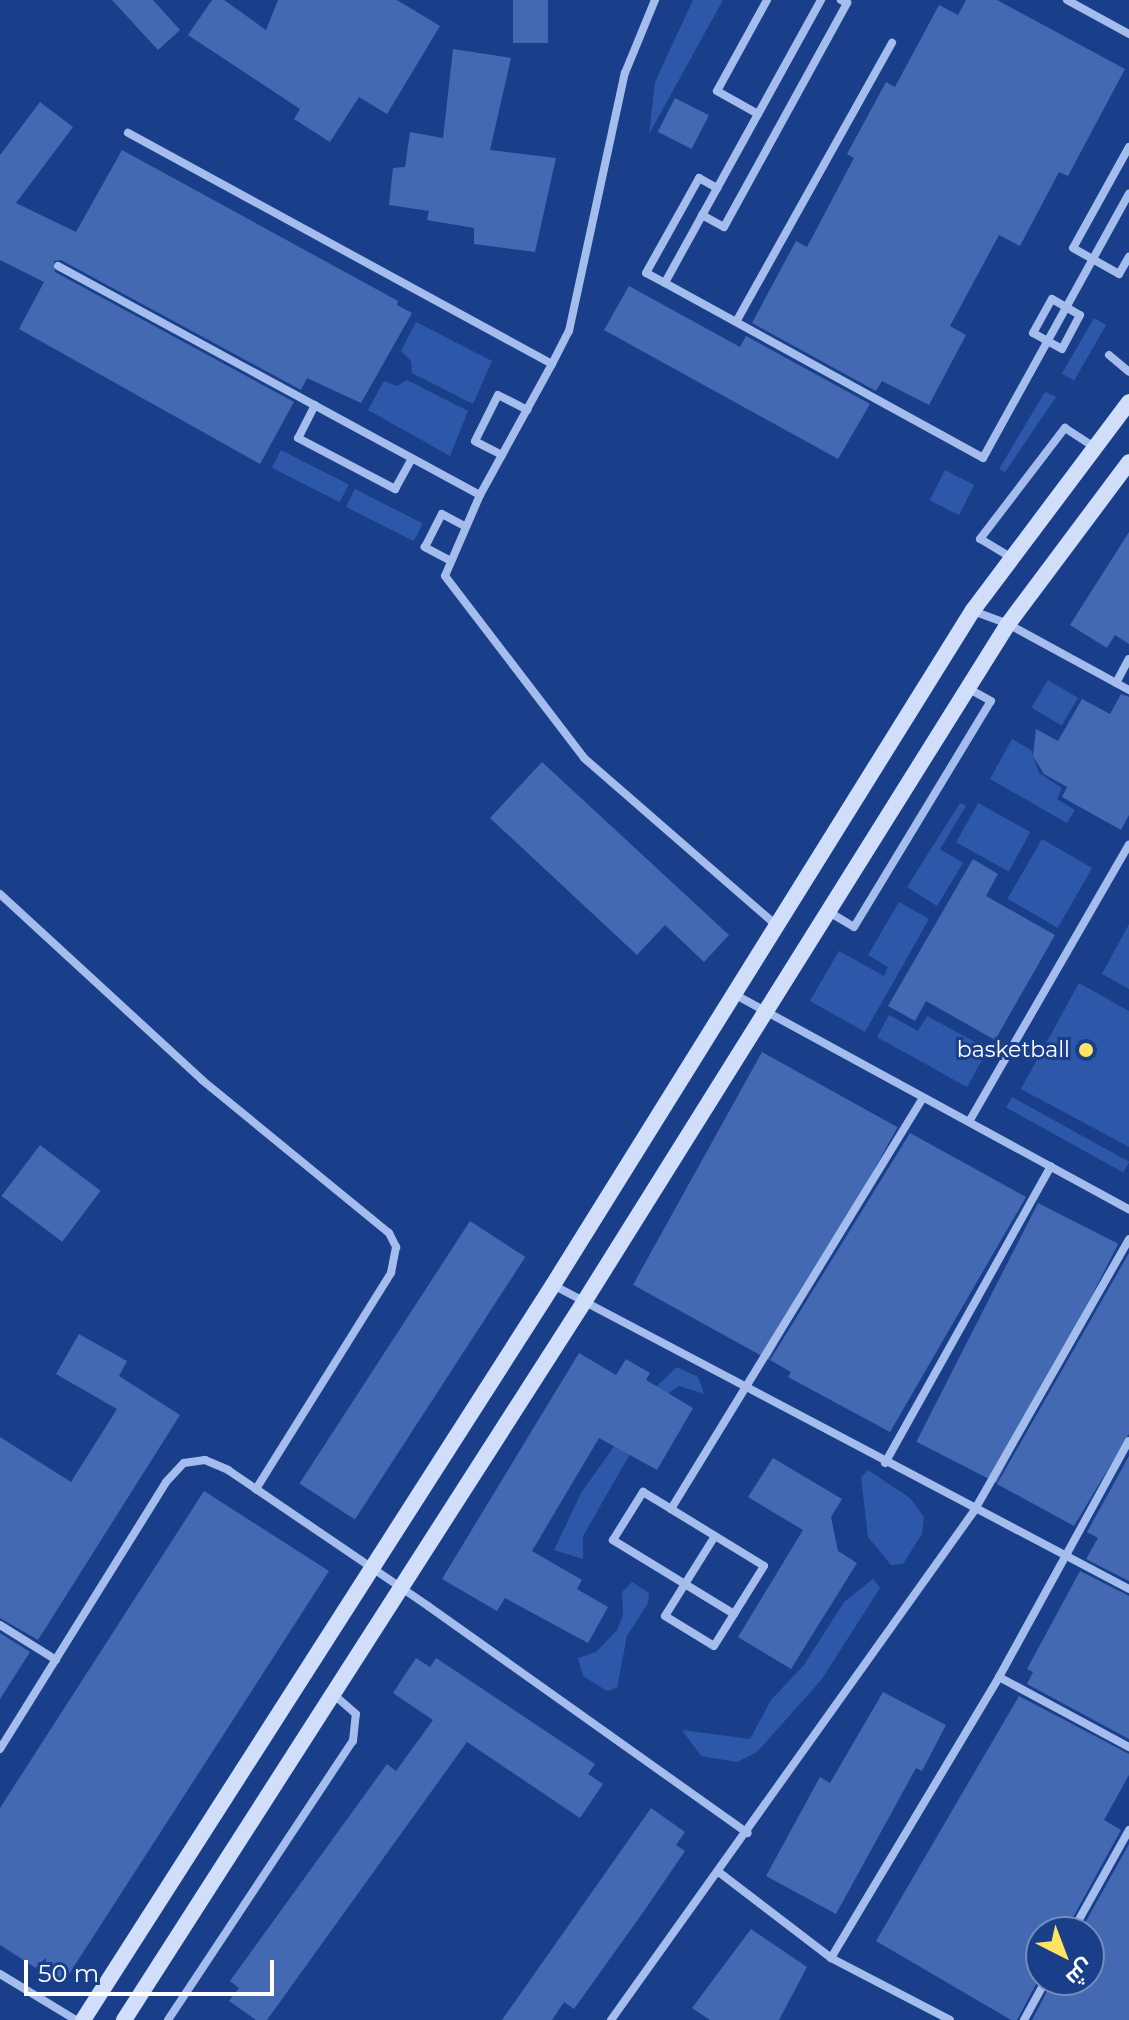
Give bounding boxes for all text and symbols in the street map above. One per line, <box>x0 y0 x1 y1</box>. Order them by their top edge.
place label: basketball <box>957 1037 1070 1063</box>
marker: basketball <box>1077 1041 1095 1059</box>
north arrow <box>1025 1916 1105 1996</box>
scale bar <box>28 1944 278 1994</box>
text: ش <box>1061 1953 1100 1992</box>
text: 50 m <box>38 1959 99 1988</box>

